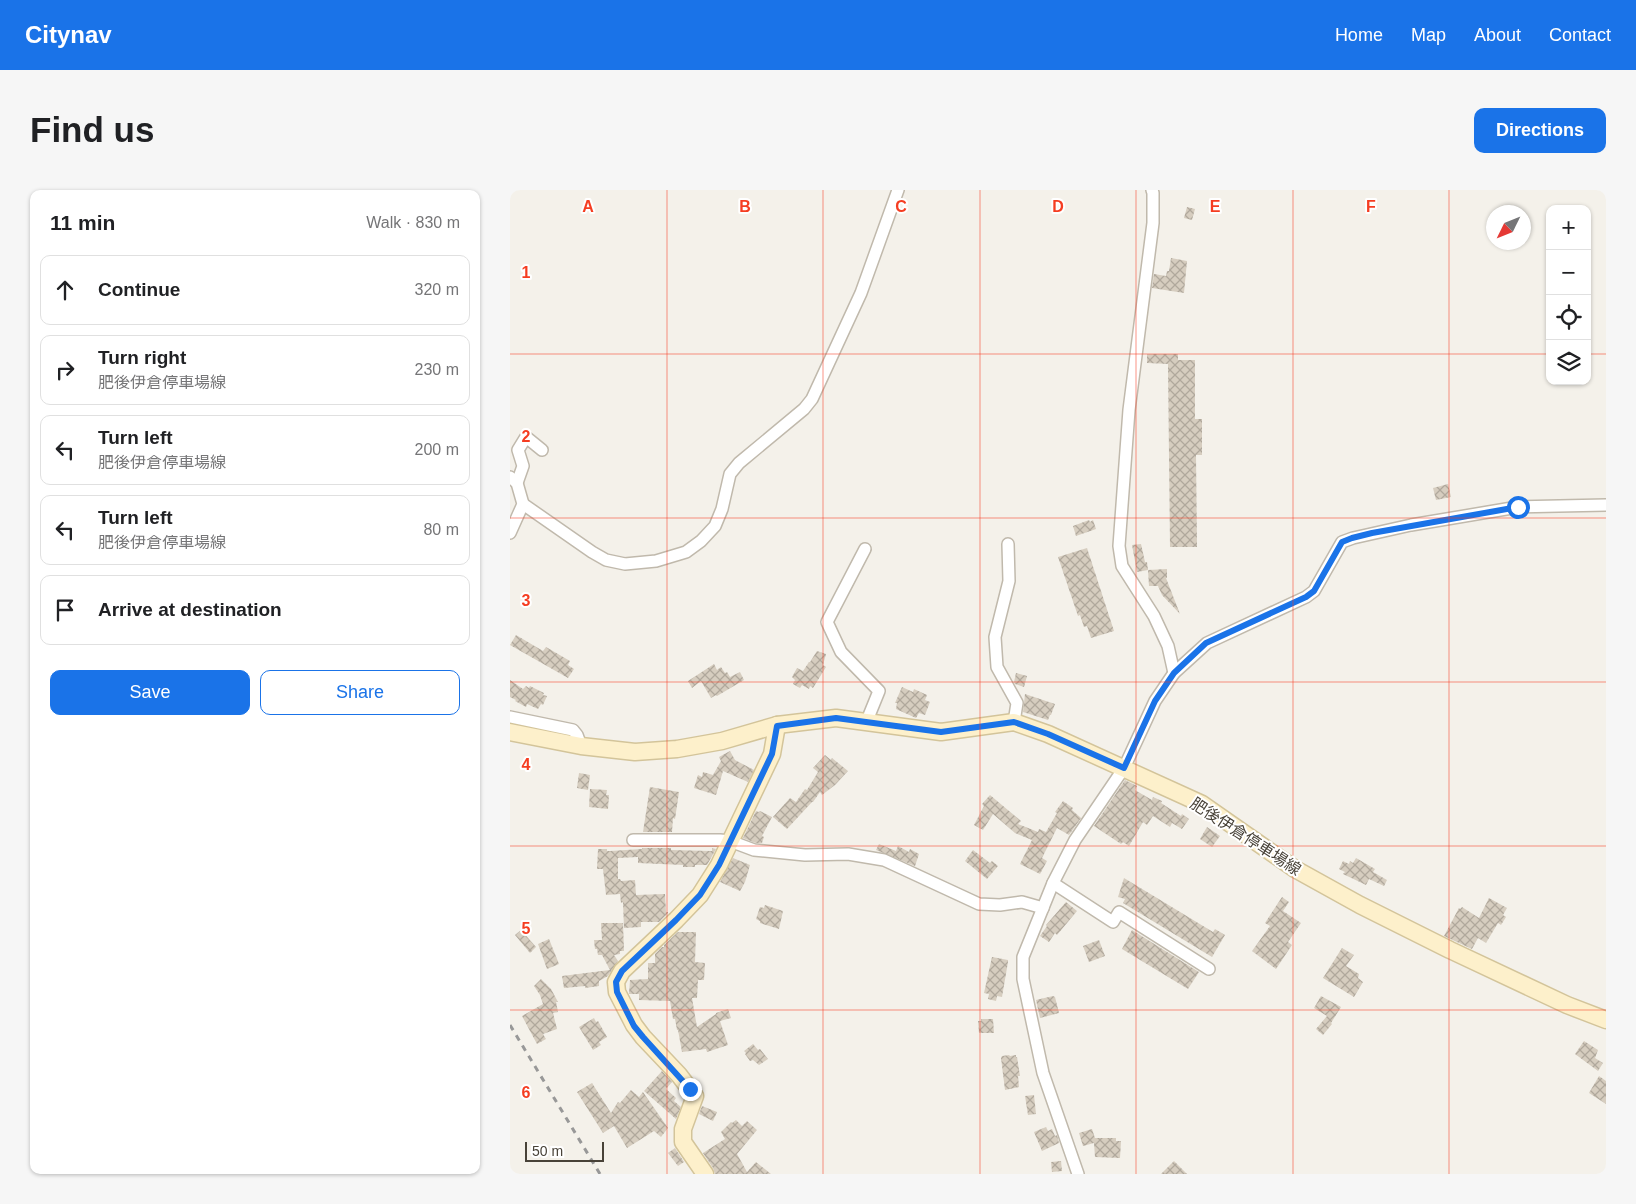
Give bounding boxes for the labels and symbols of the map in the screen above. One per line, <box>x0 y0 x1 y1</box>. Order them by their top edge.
text: A <box>582 198 594 215</box>
text: B <box>739 198 751 215</box>
text: C <box>895 198 907 215</box>
text: D <box>1052 198 1064 215</box>
text: E <box>1210 198 1221 215</box>
text: F <box>1366 198 1376 215</box>
north arrow <box>1486 205 1531 250</box>
text: 1 <box>522 264 531 281</box>
text: 2 <box>522 428 531 445</box>
route start <box>1507 496 1530 519</box>
text: 3 <box>522 592 531 609</box>
text: 4 <box>522 756 531 773</box>
street label: 肥後伊倉停車場線 <box>1187 794 1304 878</box>
text: 5 <box>522 920 531 937</box>
route end <box>679 1078 702 1101</box>
text: 6 <box>522 1084 531 1101</box>
scale bar <box>525 1139 604 1162</box>

